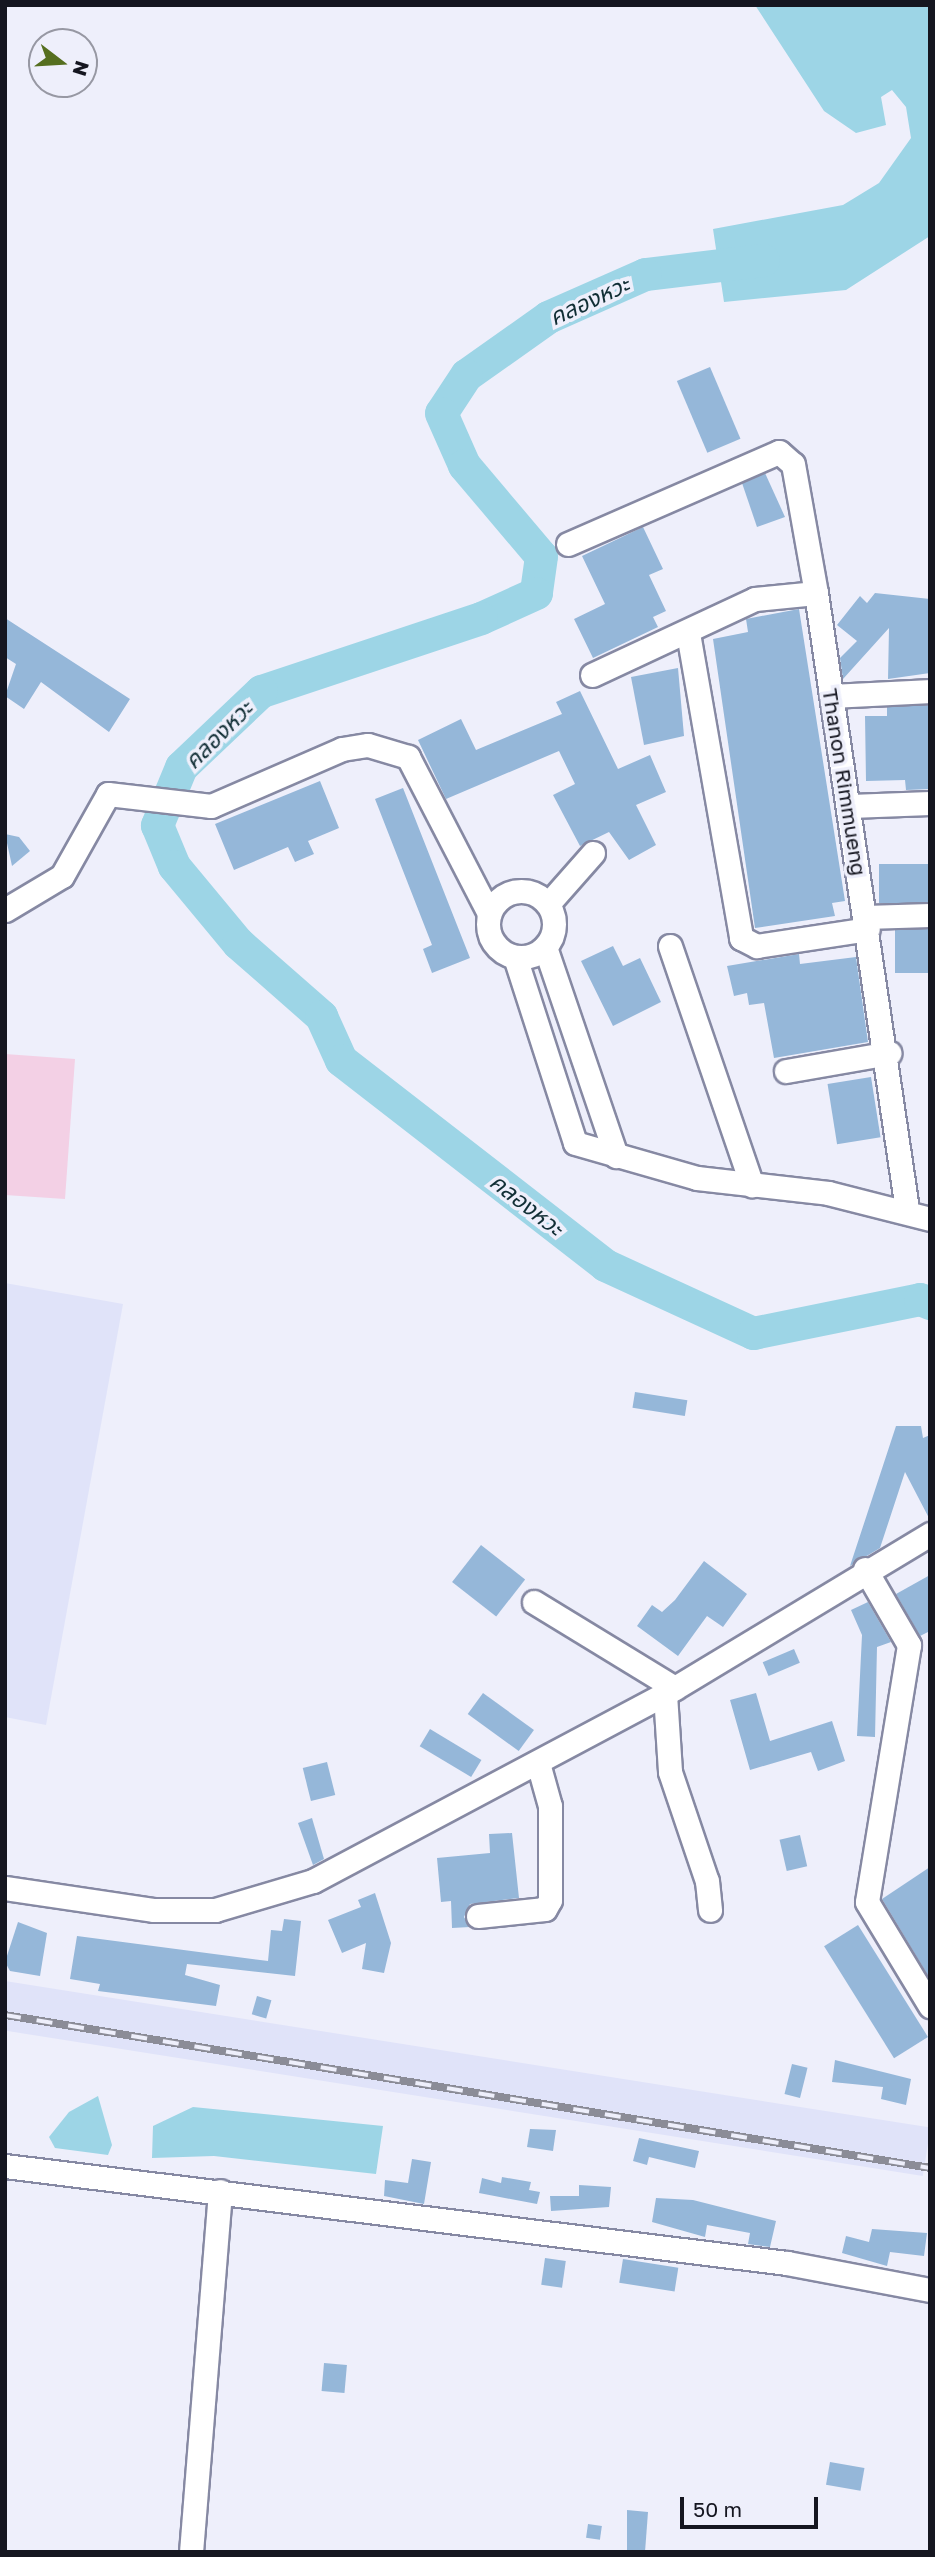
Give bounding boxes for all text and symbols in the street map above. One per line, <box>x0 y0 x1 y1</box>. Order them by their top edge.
north arrow <box>28 28 98 98</box>
text: N <box>69 58 95 79</box>
water label: คลองหวะ <box>544 269 634 331</box>
street label: Thanon Rimmueng <box>818 687 872 877</box>
water label: คลองหวะ <box>178 694 258 774</box>
water label: คลองหวะ <box>485 1167 569 1241</box>
scale bar <box>683 2484 821 2528</box>
text: 50 m <box>693 2496 742 2522</box>

